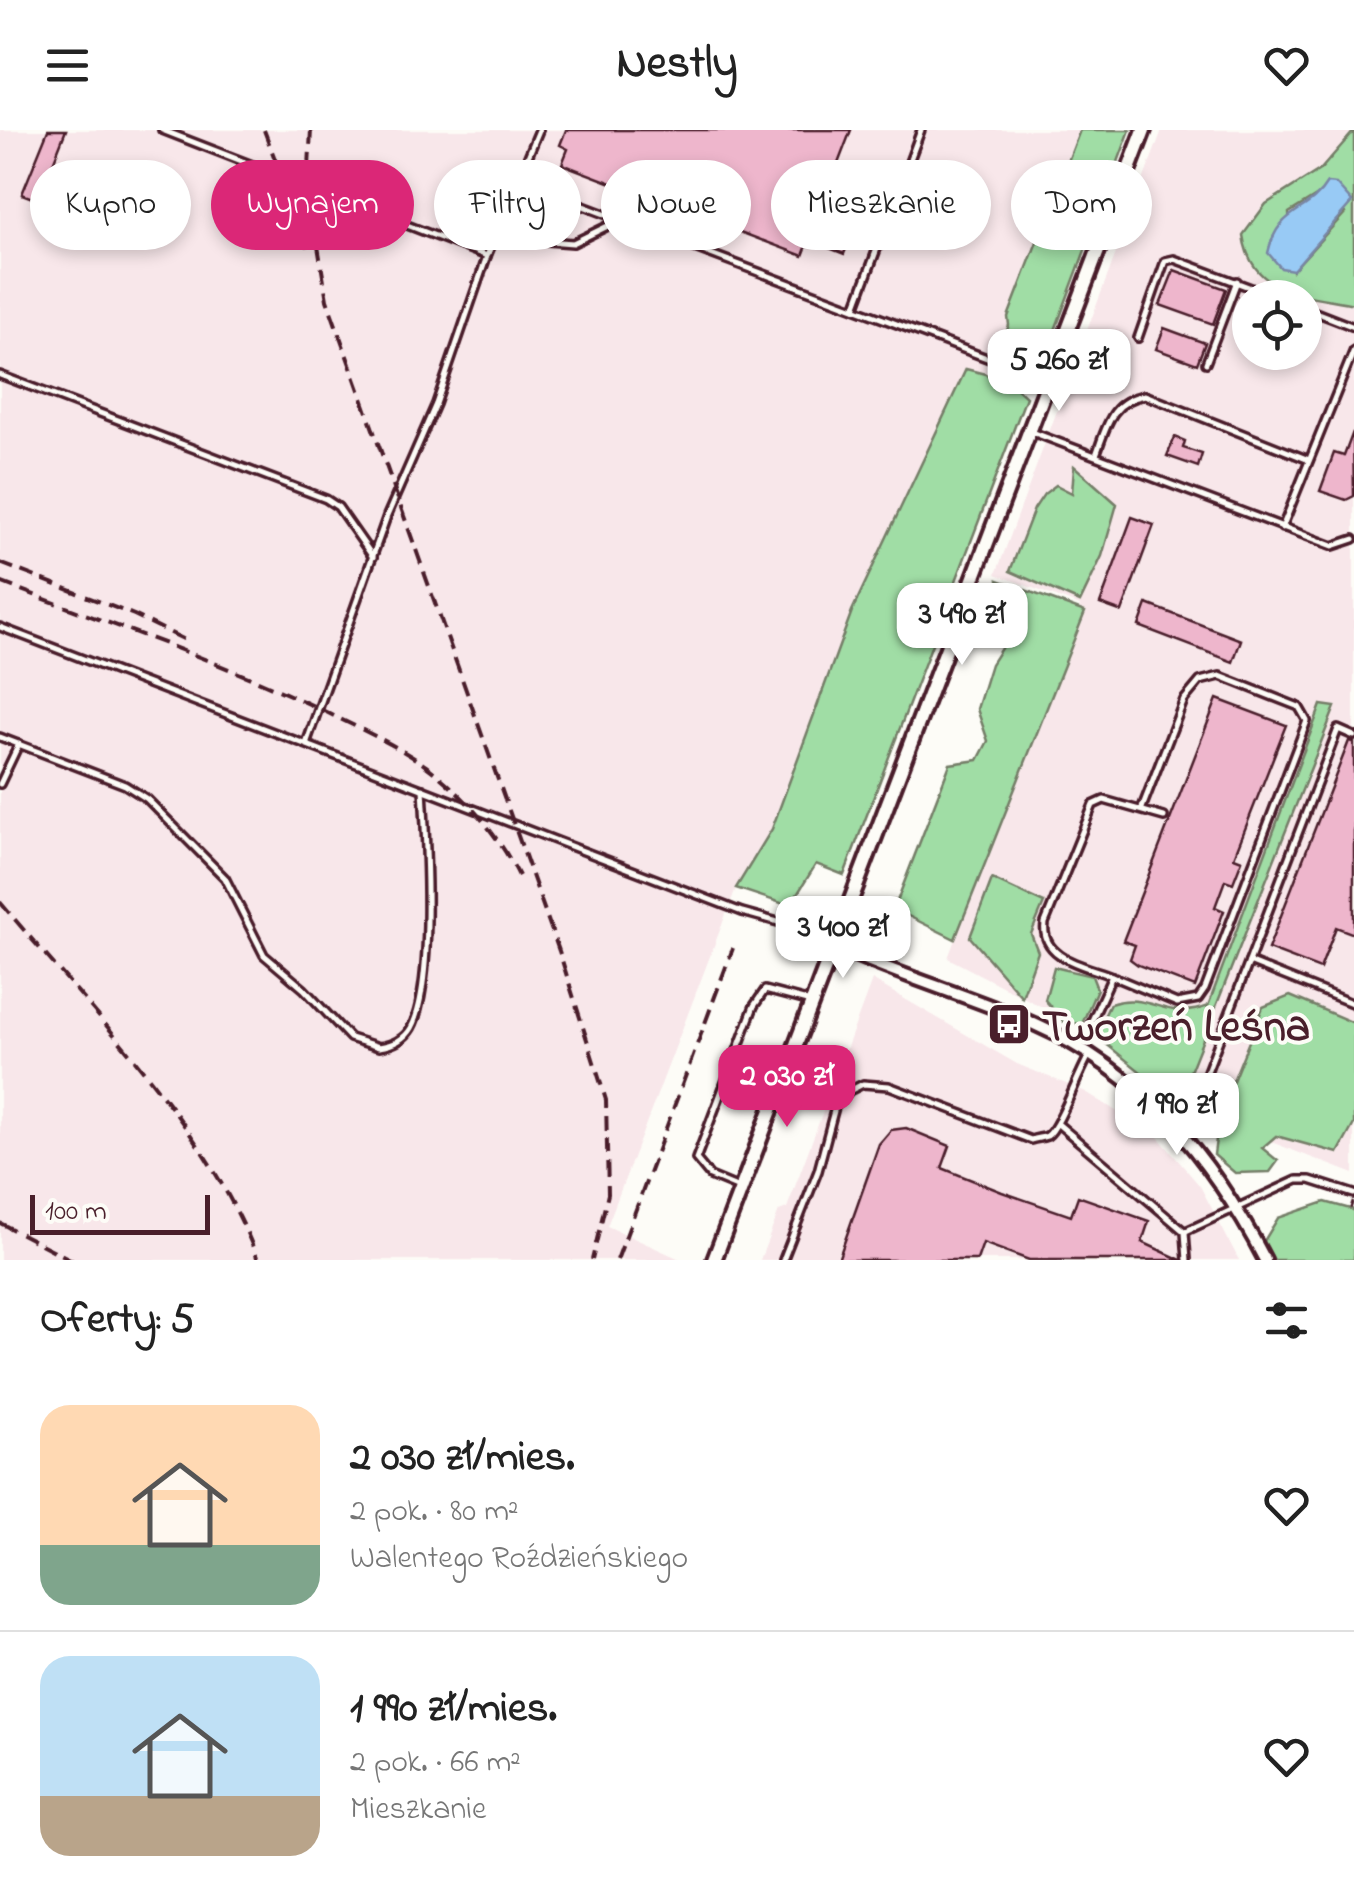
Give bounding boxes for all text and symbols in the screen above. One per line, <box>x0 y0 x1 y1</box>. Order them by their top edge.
text: Nestly <box>616 32 738 98</box>
icon: menu <box>40 38 95 93</box>
icon: heart <box>1259 38 1314 93</box>
chip: Kupno <box>30 160 191 250</box>
chip: Wynajem <box>211 160 414 250</box>
chip: Filtry <box>434 160 581 250</box>
chip: Nowe <box>601 160 751 250</box>
chip: Mieszkanie <box>771 160 991 250</box>
chip: Dom <box>1011 160 1152 250</box>
map controls <box>1232 280 1322 370</box>
button: locate <box>1232 280 1322 370</box>
pin: 5 260 zł <box>956 329 1162 414</box>
text: 5 260 zł <box>1010 338 1108 385</box>
pin: 3 490 zł <box>859 583 1065 668</box>
text: 3 490 zł <box>919 592 1005 639</box>
pin: 3 400 zł <box>740 896 946 981</box>
text: 3 400 zł <box>798 905 888 952</box>
place label: Tworzeń Leśna <box>1042 996 1310 1062</box>
bus stop icon: Tworzeń Leśna <box>986 1001 1032 1047</box>
pin: 2 030 zł <box>684 1045 890 1130</box>
text: 2 030 zł <box>740 1054 834 1101</box>
pin: 1 990 zł <box>1074 1073 1280 1158</box>
text: 1 990 zł <box>1137 1082 1217 1129</box>
scale bar <box>30 1190 210 1234</box>
text: 100 m <box>45 1192 107 1233</box>
text: Oferty: 5 <box>40 1290 194 1351</box>
icon: filters <box>1259 1293 1314 1348</box>
text: 2 030 zł/mies. <box>350 1428 575 1489</box>
icon: home <box>120 1445 240 1565</box>
icon: heart <box>1259 1478 1314 1533</box>
text: 2 pok. · 80 m² <box>350 1489 519 1536</box>
text: Walentego Roździeńskiego <box>350 1536 688 1583</box>
text: 1 990 zł/mies. <box>350 1679 557 1740</box>
icon: home <box>120 1696 240 1816</box>
icon: heart <box>1259 1729 1314 1784</box>
text: 2 pok. · 66 m² <box>350 1740 521 1787</box>
text: Mieszkanie <box>350 1787 486 1834</box>

